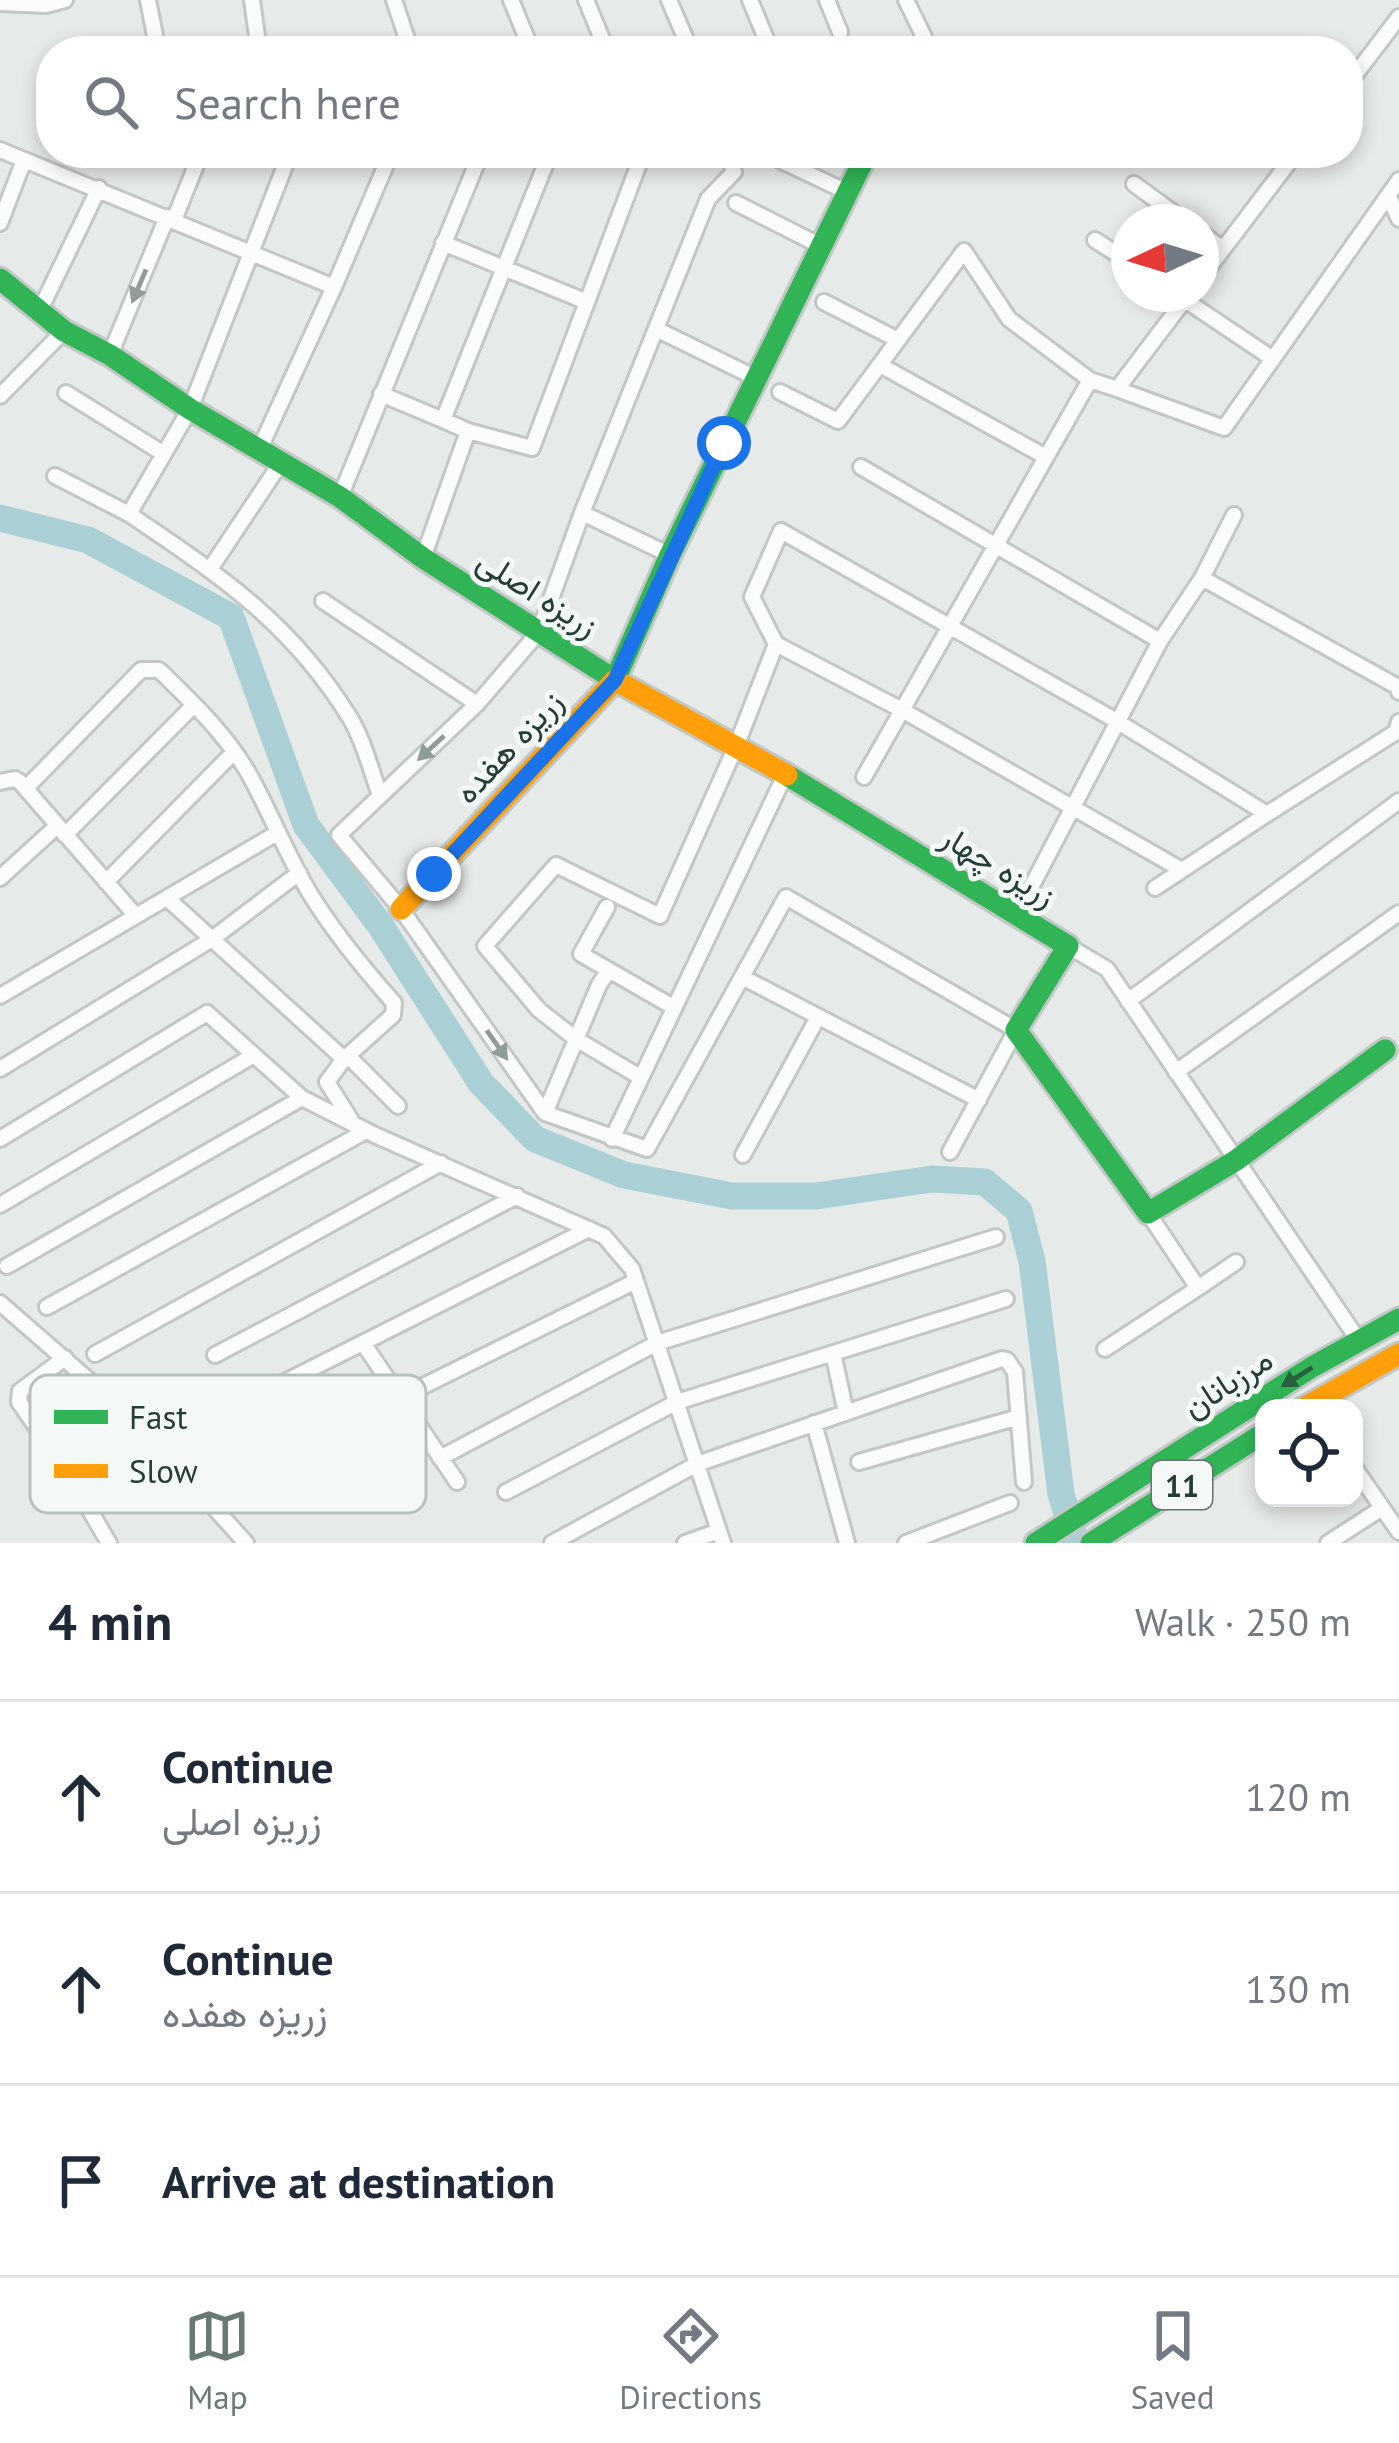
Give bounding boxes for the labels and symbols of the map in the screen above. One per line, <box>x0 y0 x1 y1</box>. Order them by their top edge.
north arrow <box>1111 204 1219 312</box>
one-way arrow <box>129 268 148 304</box>
route start <box>697 416 751 470</box>
street label: زریزه اصلی <box>469 538 607 646</box>
street label: زریزه هفده <box>444 680 572 812</box>
one-way arrow <box>417 733 446 761</box>
street label: زریزه چهار <box>932 814 1064 918</box>
route end <box>407 847 461 901</box>
one-way arrow <box>485 1029 508 1062</box>
street label: مرزبانان <box>1174 1337 1280 1427</box>
one-way arrow <box>1281 1365 1313 1387</box>
legend <box>30 1375 426 1513</box>
text: Fast <box>129 1395 188 1438</box>
text: Slow <box>129 1449 198 1492</box>
road number: 11 <box>1152 1461 1212 1509</box>

